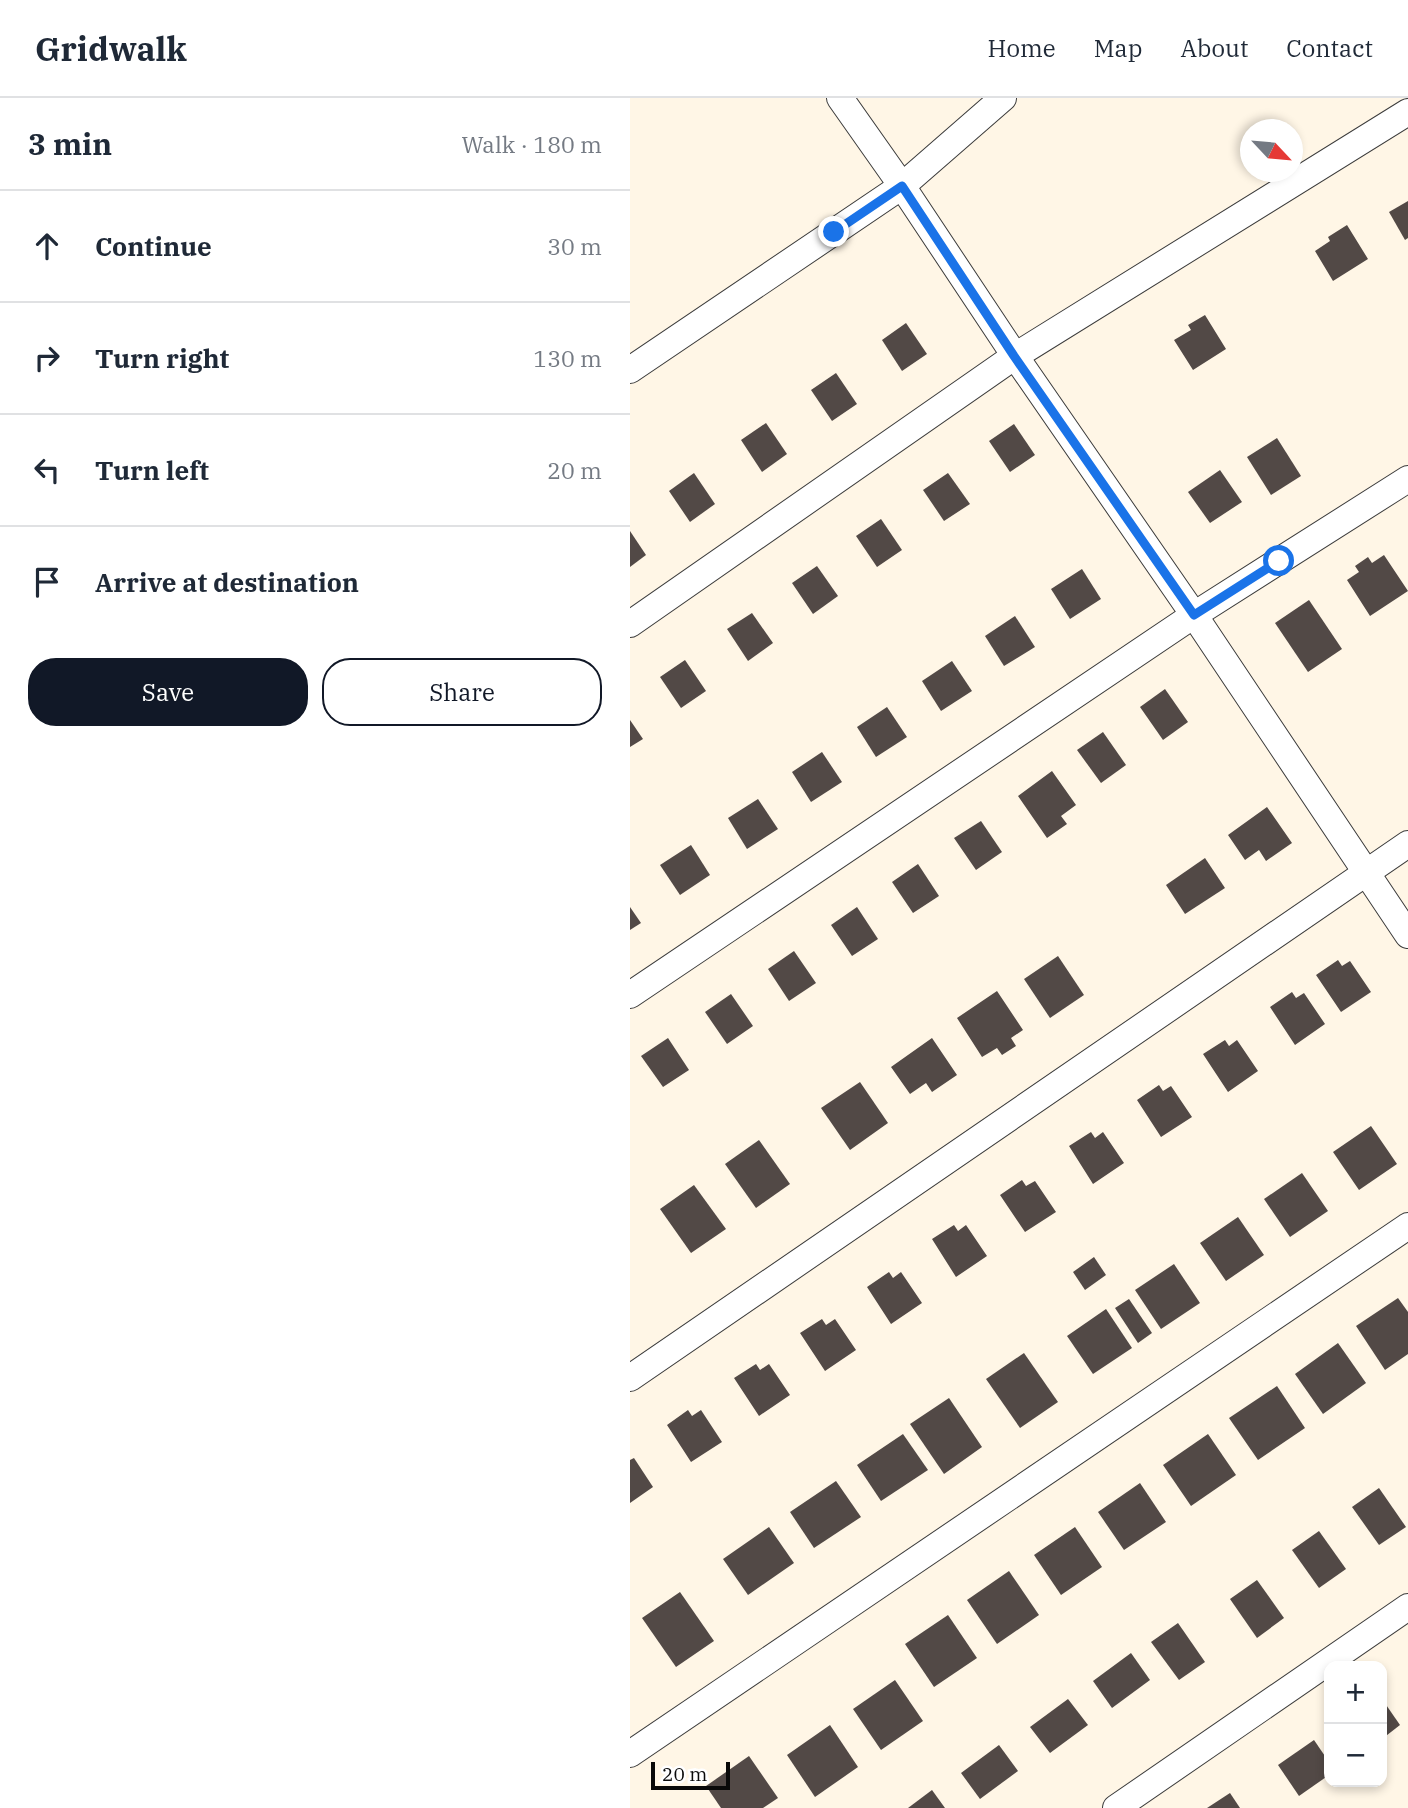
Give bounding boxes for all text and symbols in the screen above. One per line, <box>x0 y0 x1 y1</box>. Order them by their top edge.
text: Gridwalk <box>35 27 187 70</box>
text: Home <box>988 32 1056 64</box>
text: Map <box>1094 32 1142 64</box>
text: About <box>1180 32 1248 64</box>
text: Contact <box>1286 32 1373 64</box>
north arrow <box>1240 119 1303 182</box>
text: 3 min <box>28 124 112 163</box>
text: Walk · 180 m <box>461 129 602 159</box>
route end <box>818 216 849 247</box>
icon: ahead <box>28 227 66 265</box>
text: Continue <box>95 229 212 263</box>
text: 30 m <box>547 231 602 261</box>
icon: right <box>28 339 66 377</box>
text: Turn right <box>95 341 229 375</box>
text: 130 m <box>533 343 602 373</box>
icon: left <box>28 451 66 489</box>
text: Turn left <box>95 453 209 487</box>
text: 20 m <box>547 455 602 485</box>
route start <box>1263 545 1294 576</box>
icon: arrive <box>28 563 66 601</box>
text: Arrive at destination <box>95 565 359 599</box>
button: Save <box>28 658 308 726</box>
button: Share <box>322 658 602 726</box>
map controls <box>1324 1661 1387 1787</box>
button: + <box>1324 1661 1387 1724</box>
button: − <box>1324 1724 1387 1787</box>
scale bar <box>651 1759 730 1791</box>
text: 20 m <box>662 1762 707 1786</box>

